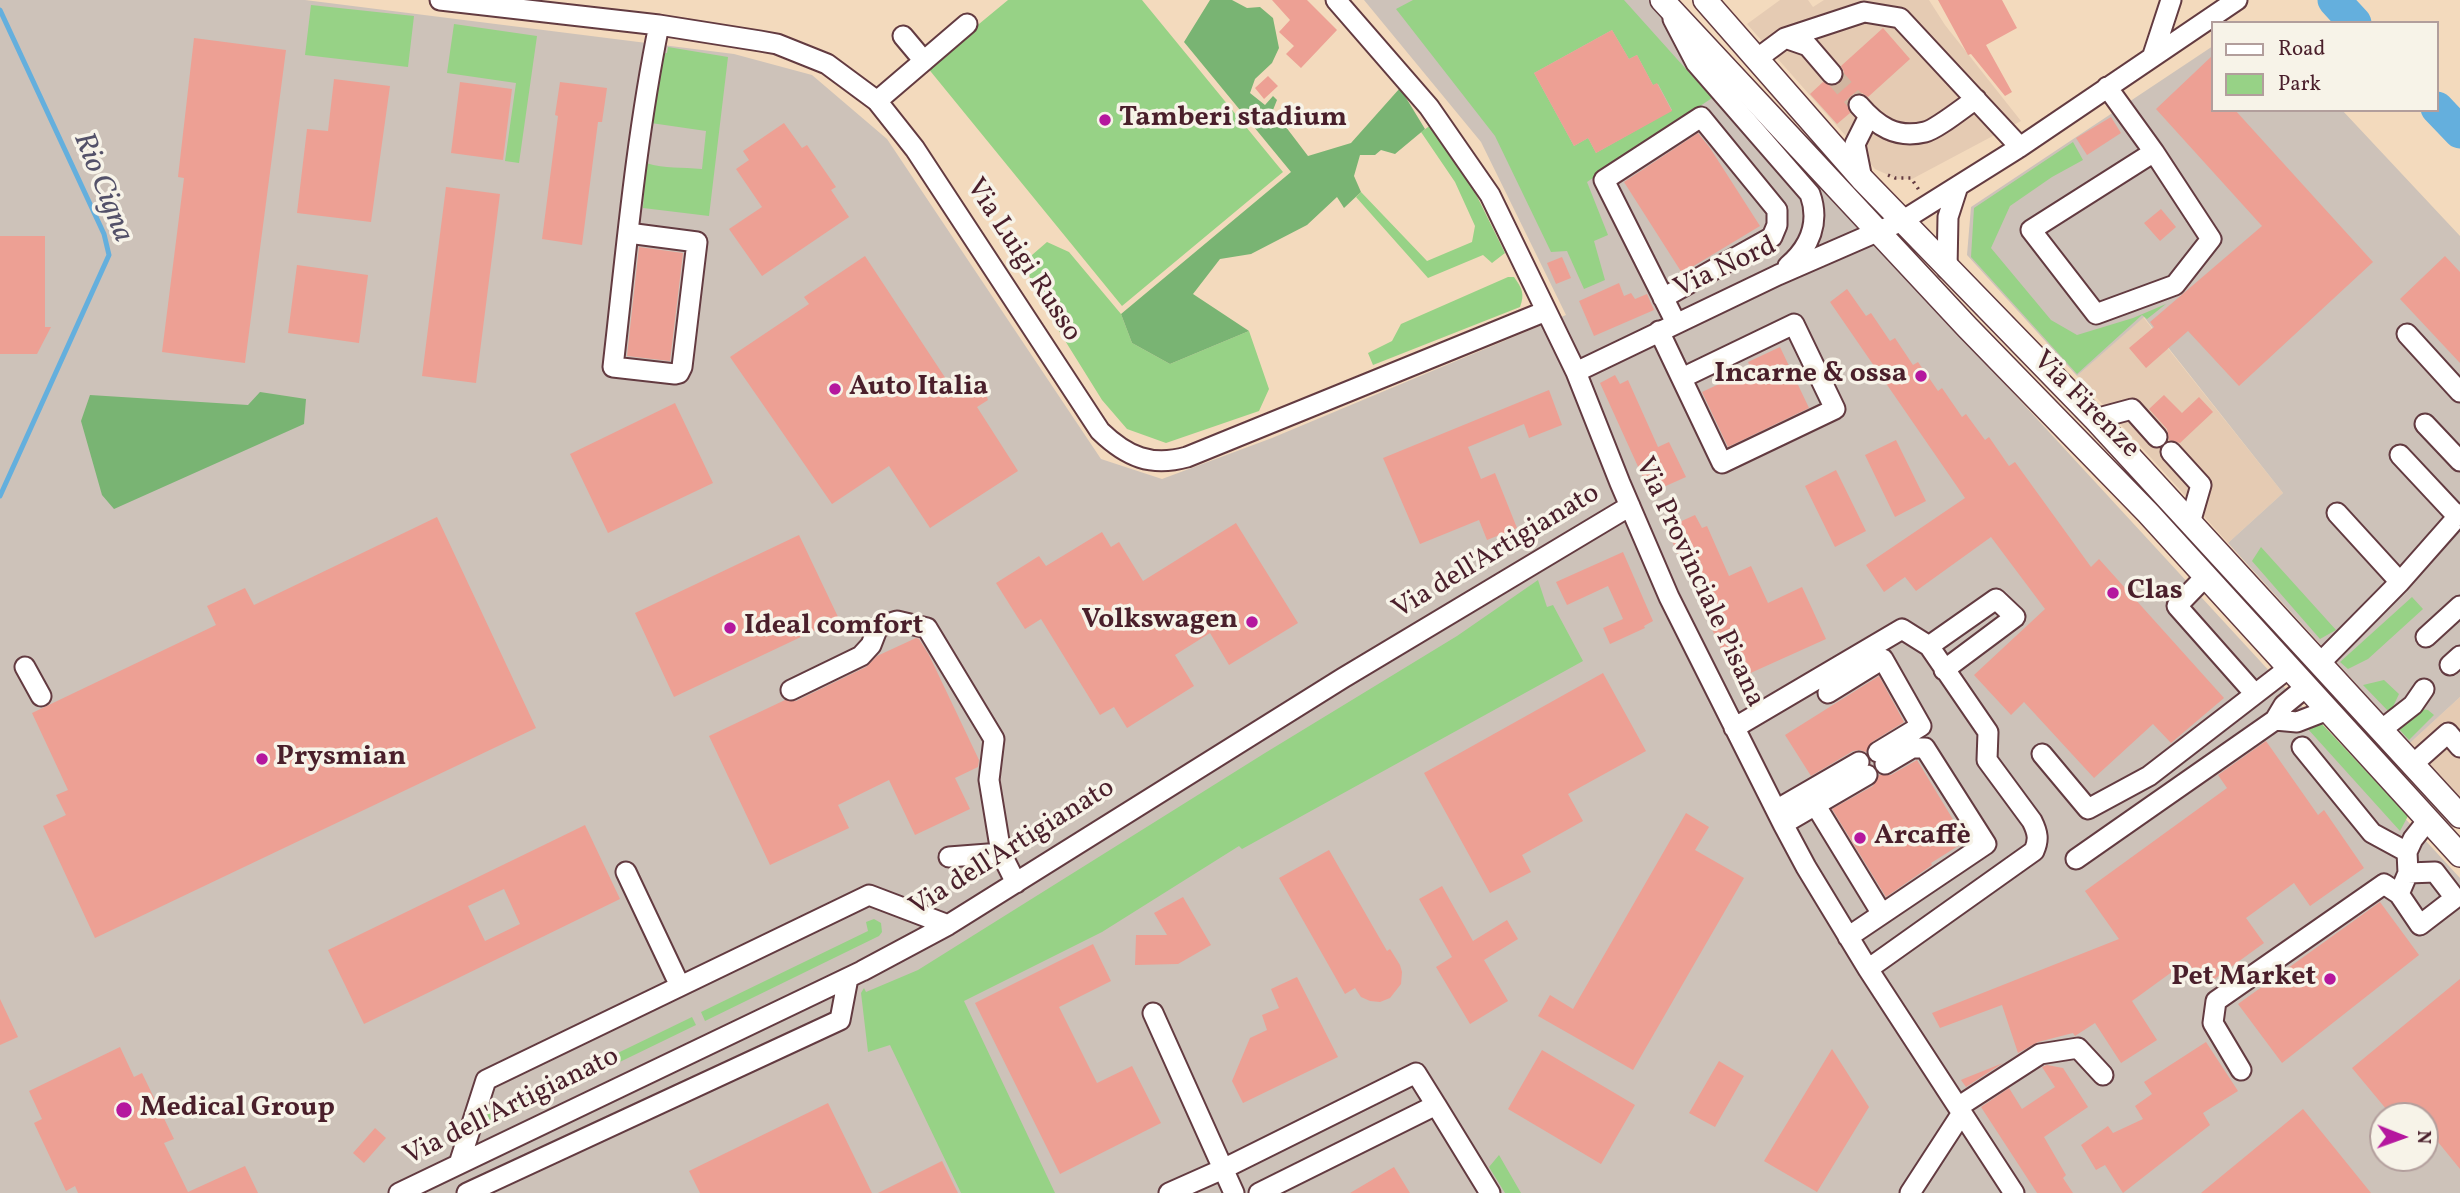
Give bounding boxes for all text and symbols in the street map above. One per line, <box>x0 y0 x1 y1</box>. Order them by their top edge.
legend <box>2212 21 2439 112</box>
text: Road <box>2278 35 2325 64</box>
text: Park <box>2278 70 2321 99</box>
place label: Tamberi stadium <box>1119 103 1347 137</box>
marker: Tamberi stadium <box>1097 112 1113 128</box>
water label: Rio Cigna <box>63 128 139 248</box>
street label: Via Luigi Russo <box>957 173 1087 349</box>
street label: Via Nord <box>1670 231 1782 307</box>
street label: Via Firenze <box>2024 345 2146 467</box>
place label: Incarne & ossa <box>1714 359 1907 393</box>
marker: Incarne & ossa <box>1913 368 1929 384</box>
place label: Auto Italia <box>849 372 988 406</box>
marker: Auto Italia <box>827 381 843 397</box>
street label: Via Provinciale Pisana <box>1625 453 1771 713</box>
street label: Via dell'Artigianato <box>1387 478 1607 628</box>
place label: Clas <box>2127 576 2183 610</box>
marker: Clas <box>2105 585 2121 601</box>
place label: Volkswagen <box>1082 605 1238 639</box>
place label: Ideal comfort <box>744 611 923 645</box>
marker: Volkswagen <box>1244 614 1260 630</box>
marker: Ideal comfort <box>722 620 738 636</box>
place label: Prysmian <box>276 742 406 776</box>
marker: Prysmian <box>254 751 270 767</box>
street label: Via dell'Artigianato <box>904 772 1122 926</box>
place label: Arcaffè <box>1874 821 1971 855</box>
marker: Arcaffè <box>1852 830 1868 846</box>
place label: Pet Market <box>2171 962 2316 996</box>
marker: Pet Market <box>2322 971 2338 987</box>
street label: Via dell'Artigianato <box>399 1041 625 1175</box>
place label: Medical Group <box>140 1093 335 1127</box>
marker: Medical Group <box>114 1100 134 1120</box>
north arrow <box>2369 1102 2439 1172</box>
text: N <box>2410 1130 2436 1144</box>

